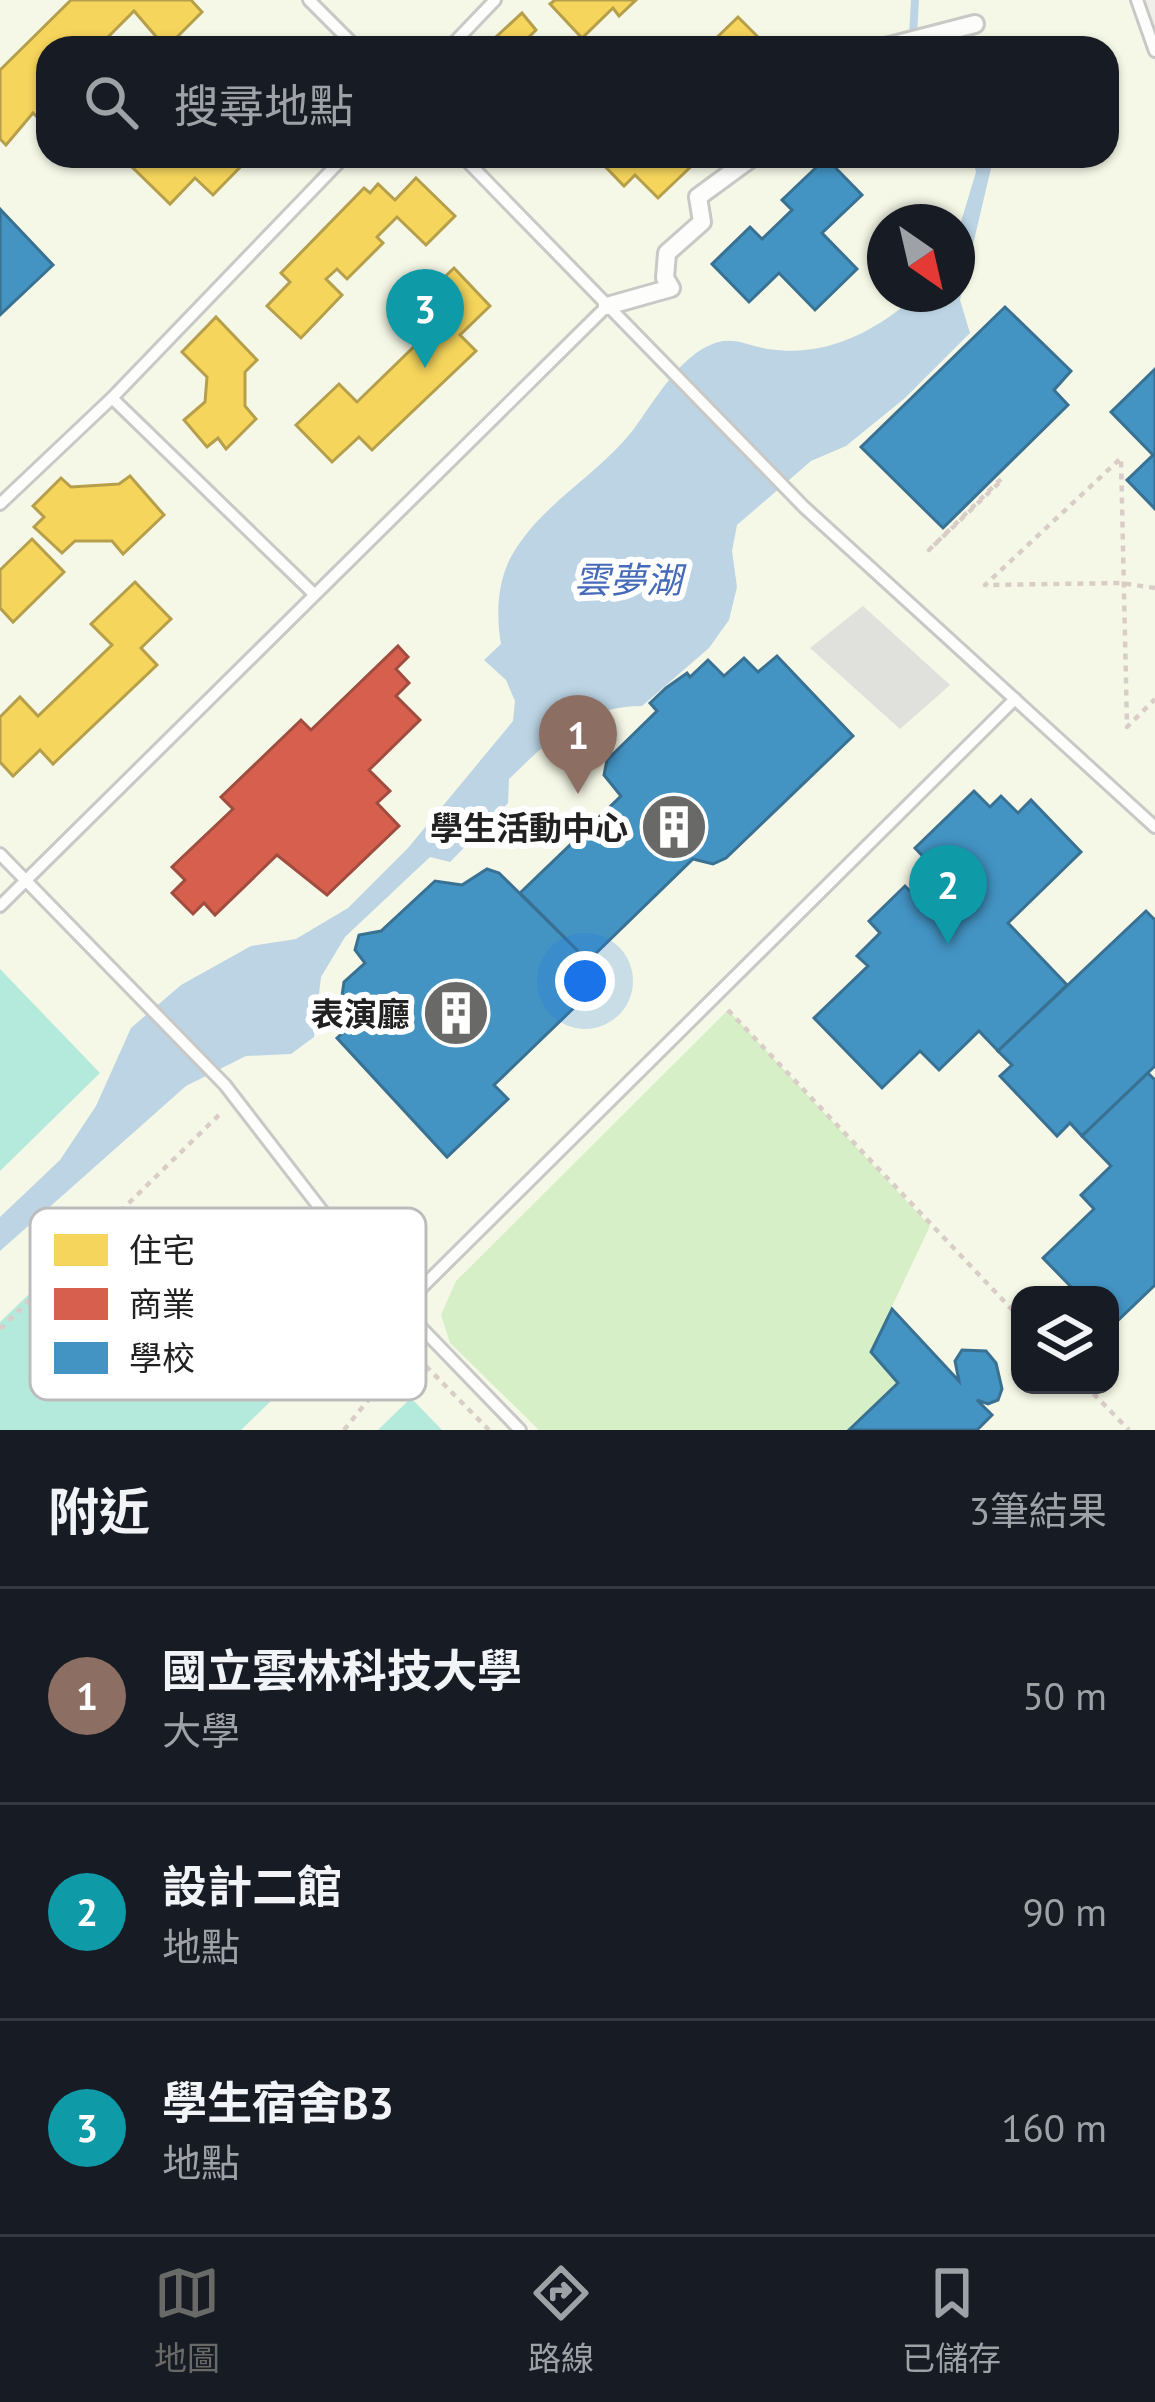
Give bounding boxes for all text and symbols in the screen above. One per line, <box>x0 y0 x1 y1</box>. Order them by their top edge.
search box <box>36 36 1119 168</box>
icon: search <box>78 69 144 135</box>
text: 搜尋地點 <box>174 76 354 134</box>
north arrow <box>867 204 975 312</box>
pin: 3 <box>386 269 464 368</box>
water label: 雲夢湖 <box>574 556 687 603</box>
pin: 1 <box>539 695 617 794</box>
building icon: 學生活動中心 <box>639 792 709 862</box>
place label: 學生活動中心 <box>430 806 628 849</box>
pin: 2 <box>909 845 987 944</box>
your location <box>555 951 615 1011</box>
building icon: 表演廳 <box>421 978 491 1048</box>
place label: 表演廳 <box>311 992 410 1035</box>
legend <box>30 1208 426 1400</box>
text: 住宅 <box>129 1228 195 1271</box>
text: 商業 <box>129 1282 195 1325</box>
map controls <box>1011 1286 1119 1394</box>
button: layers <box>1011 1286 1119 1394</box>
text: 學校 <box>129 1336 195 1379</box>
text: 附近 <box>48 1478 150 1544</box>
text: 3筆結果 <box>969 1485 1107 1536</box>
text: 國立雲林科技大學 <box>162 1641 522 1699</box>
text: 1 <box>76 1670 98 1721</box>
text: 50 m <box>1022 1670 1107 1721</box>
text: 大學 <box>162 1705 240 1756</box>
text: 設計二館 <box>162 1857 342 1915</box>
text: 2 <box>76 1886 98 1937</box>
text: 90 m <box>1022 1886 1107 1937</box>
text: 地點 <box>162 1921 240 1972</box>
text: 學生宿舍B3 <box>162 2073 394 2131</box>
text: 3 <box>76 2102 98 2153</box>
text: 160 m <box>1001 2102 1107 2153</box>
text: 地點 <box>162 2137 240 2188</box>
tab: 地圖 <box>154 2260 220 2380</box>
tab: 路線 <box>528 2260 594 2380</box>
tab: 已儲存 <box>902 2260 1001 2380</box>

